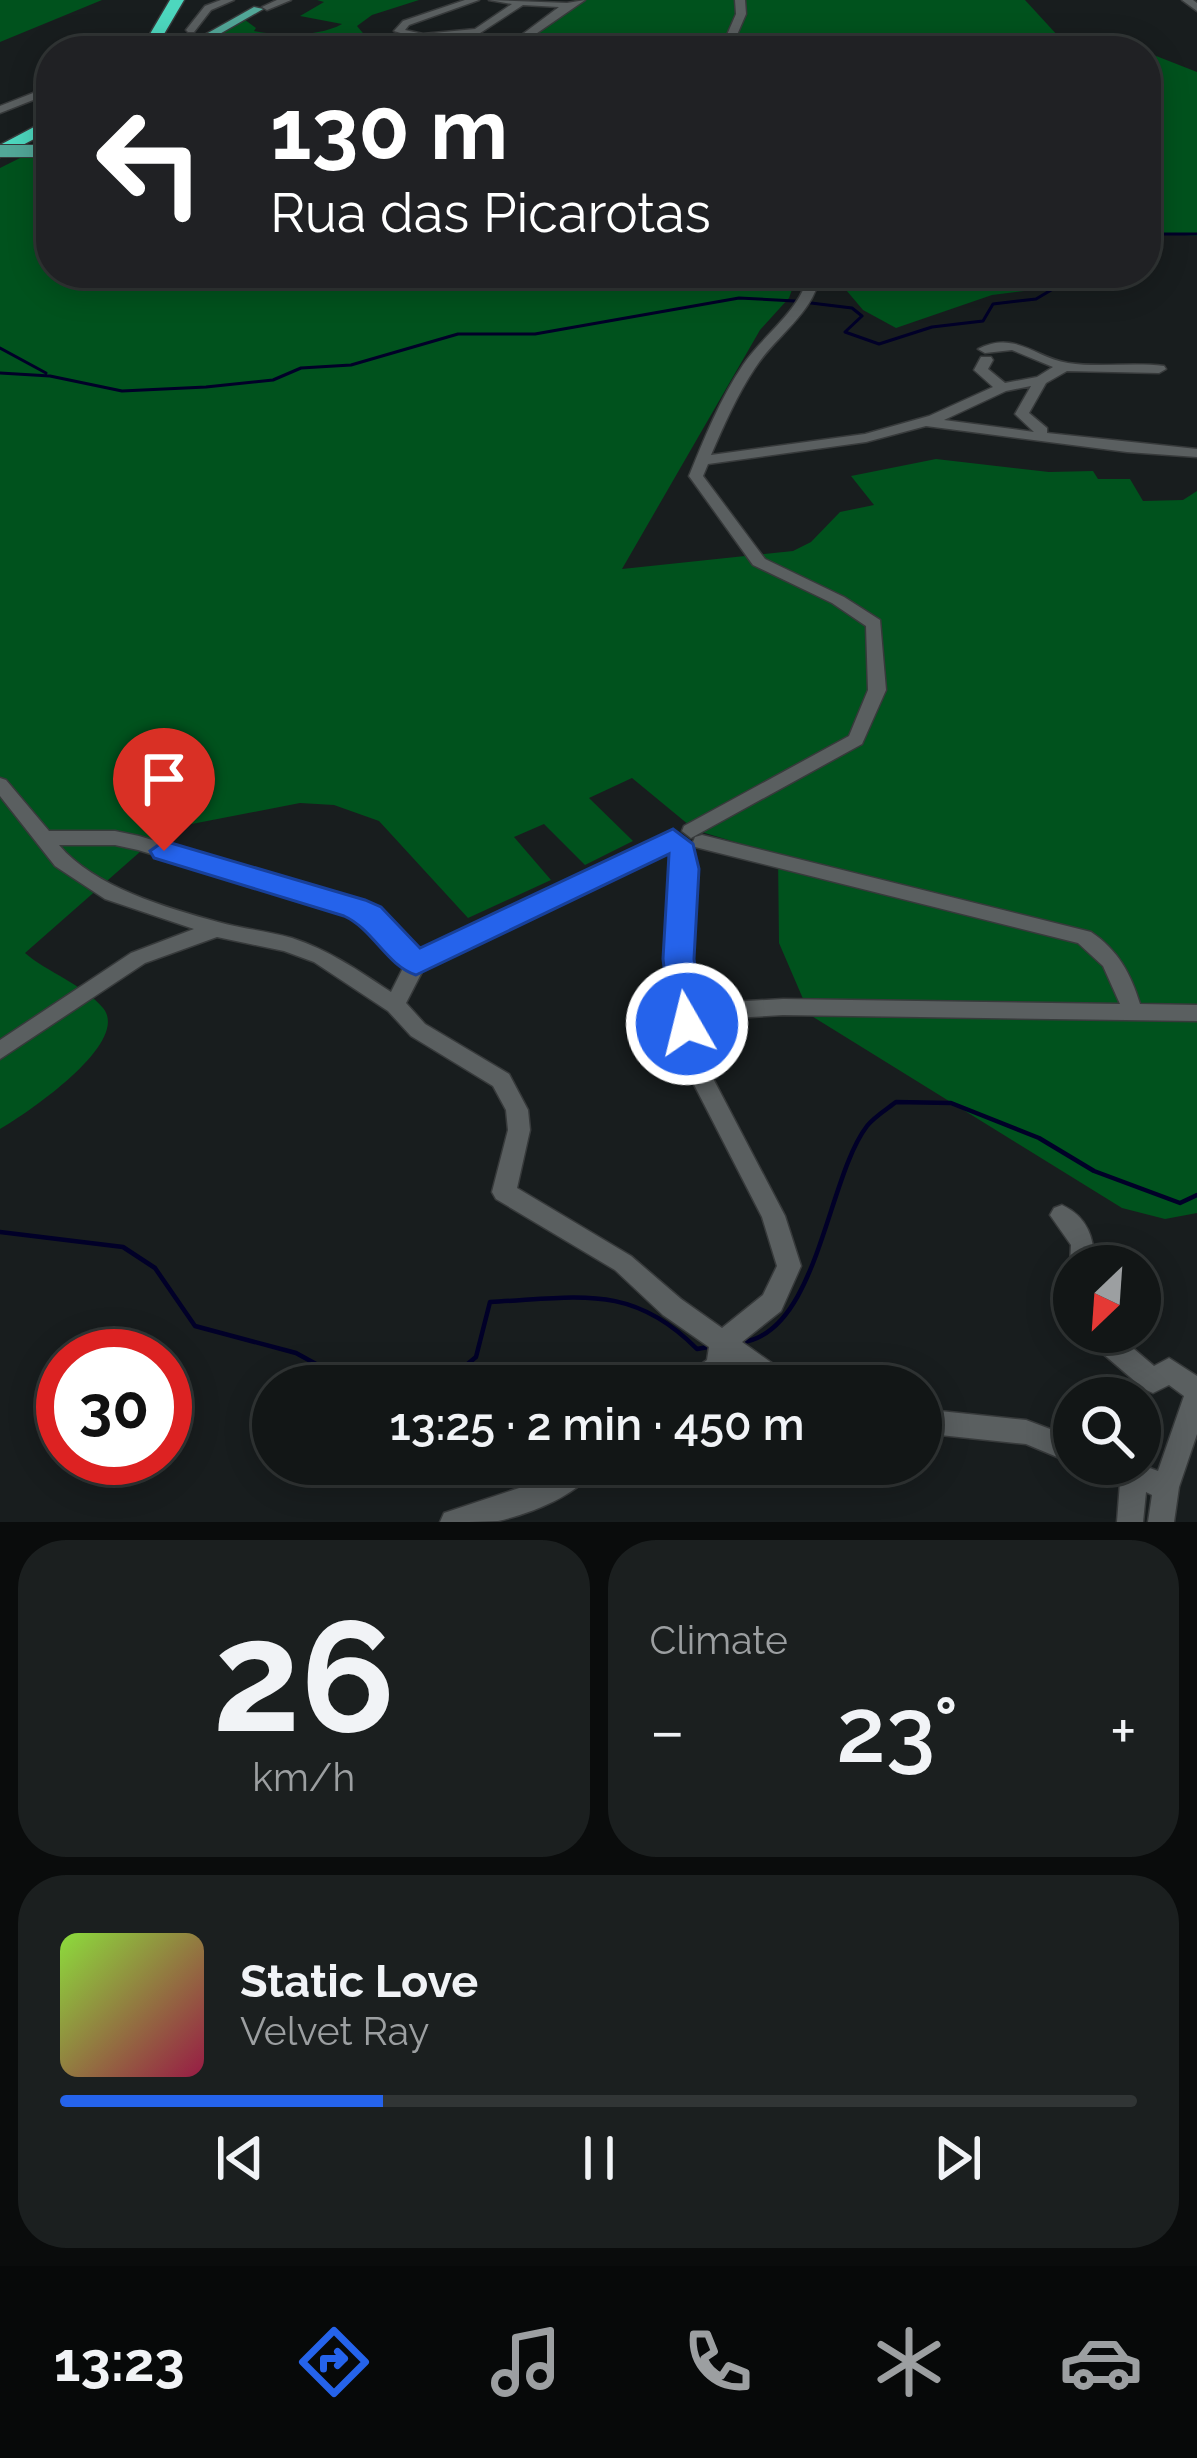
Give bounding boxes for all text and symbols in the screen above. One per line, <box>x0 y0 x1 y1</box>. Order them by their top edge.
text: 130 m <box>270 80 508 179</box>
icon: left <box>72 84 228 240</box>
text: Rua das Picarotas <box>270 181 711 245</box>
pin <box>113 728 215 851</box>
icon: arrive <box>131 746 197 812</box>
position arrow <box>624 961 750 1087</box>
north arrow <box>1053 1245 1161 1353</box>
map controls <box>1053 1245 1161 1485</box>
speed limit sign: 30 <box>36 1329 192 1485</box>
button: search <box>1053 1377 1161 1485</box>
text: 13:25 · 2 min · 450 m <box>390 1398 805 1451</box>
text: 26 <box>212 1584 395 1768</box>
text: Climate <box>650 1617 788 1663</box>
text: 23° <box>836 1677 958 1783</box>
text: − <box>650 1692 685 1769</box>
text: + <box>1110 1692 1137 1769</box>
text: km/h <box>252 1754 355 1800</box>
text: Static Love <box>240 1955 478 2008</box>
text: Velvet Ray <box>240 2008 429 2054</box>
icon: previous <box>207 2125 273 2191</box>
icon: pause <box>566 2125 632 2191</box>
icon: next <box>925 2125 991 2191</box>
icon: directions <box>292 2320 376 2404</box>
icon: music <box>484 2320 568 2404</box>
icon: phone <box>676 2320 760 2404</box>
icon: climate <box>867 2320 951 2404</box>
icon: car <box>1059 2320 1143 2404</box>
text: 13:23 <box>54 2330 185 2394</box>

